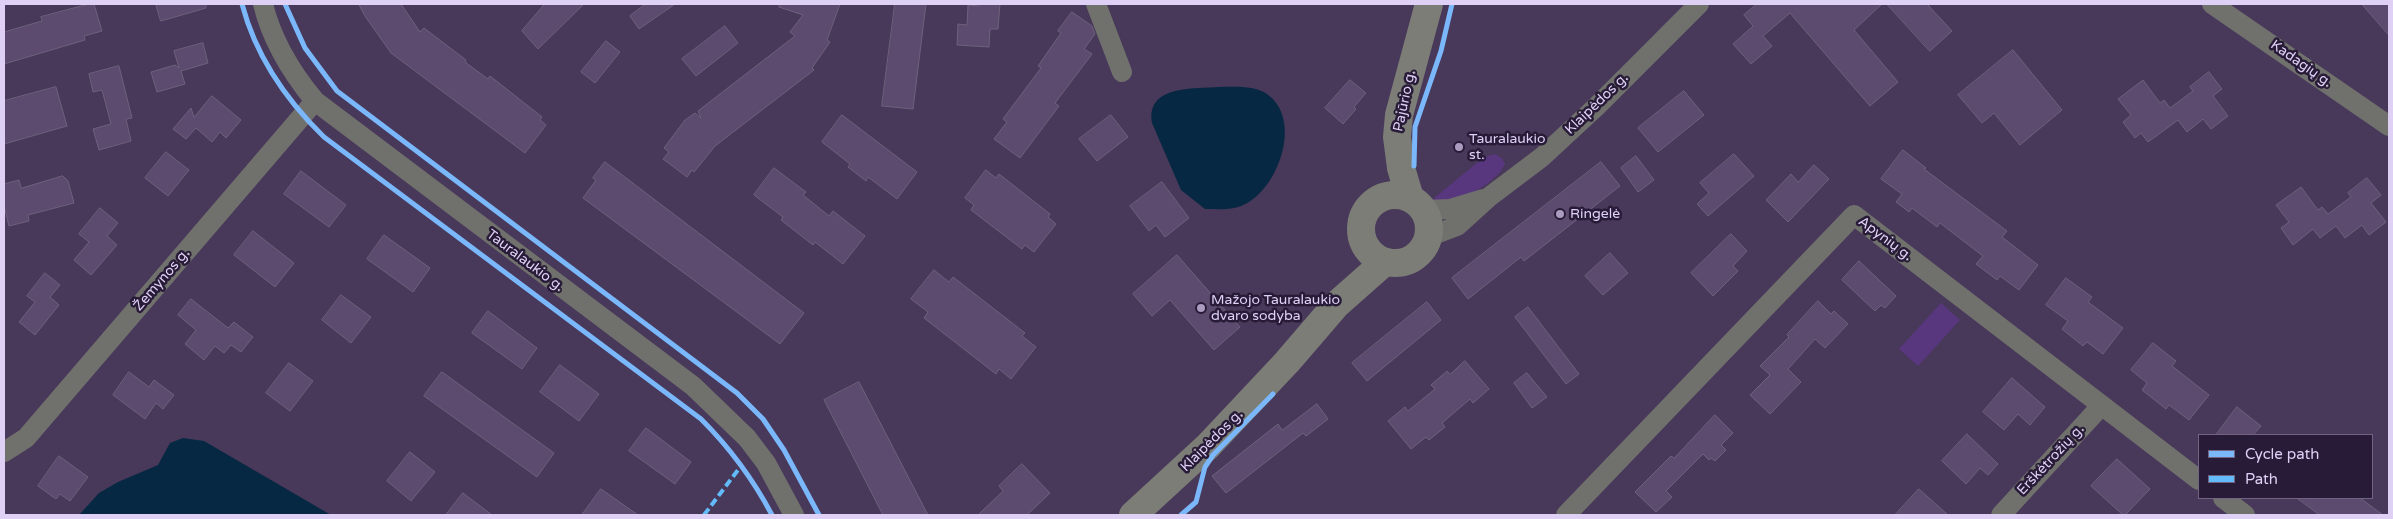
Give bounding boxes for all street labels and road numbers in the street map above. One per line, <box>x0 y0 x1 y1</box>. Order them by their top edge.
street label: Kadagių g. <box>2267 37 2335 91</box>
street label: Pajūrio g. <box>1390 69 1420 133</box>
street label: Klaipėdos g. <box>1562 70 1632 138</box>
street label: Apynių g. <box>1855 213 1915 265</box>
street label: Tauralaukio g. <box>483 226 567 296</box>
street label: Žemynos g. <box>130 245 194 315</box>
street label: Klaipėdos g. <box>1177 406 1247 476</box>
street label: Erškėtrožių g. <box>2014 421 2088 499</box>

